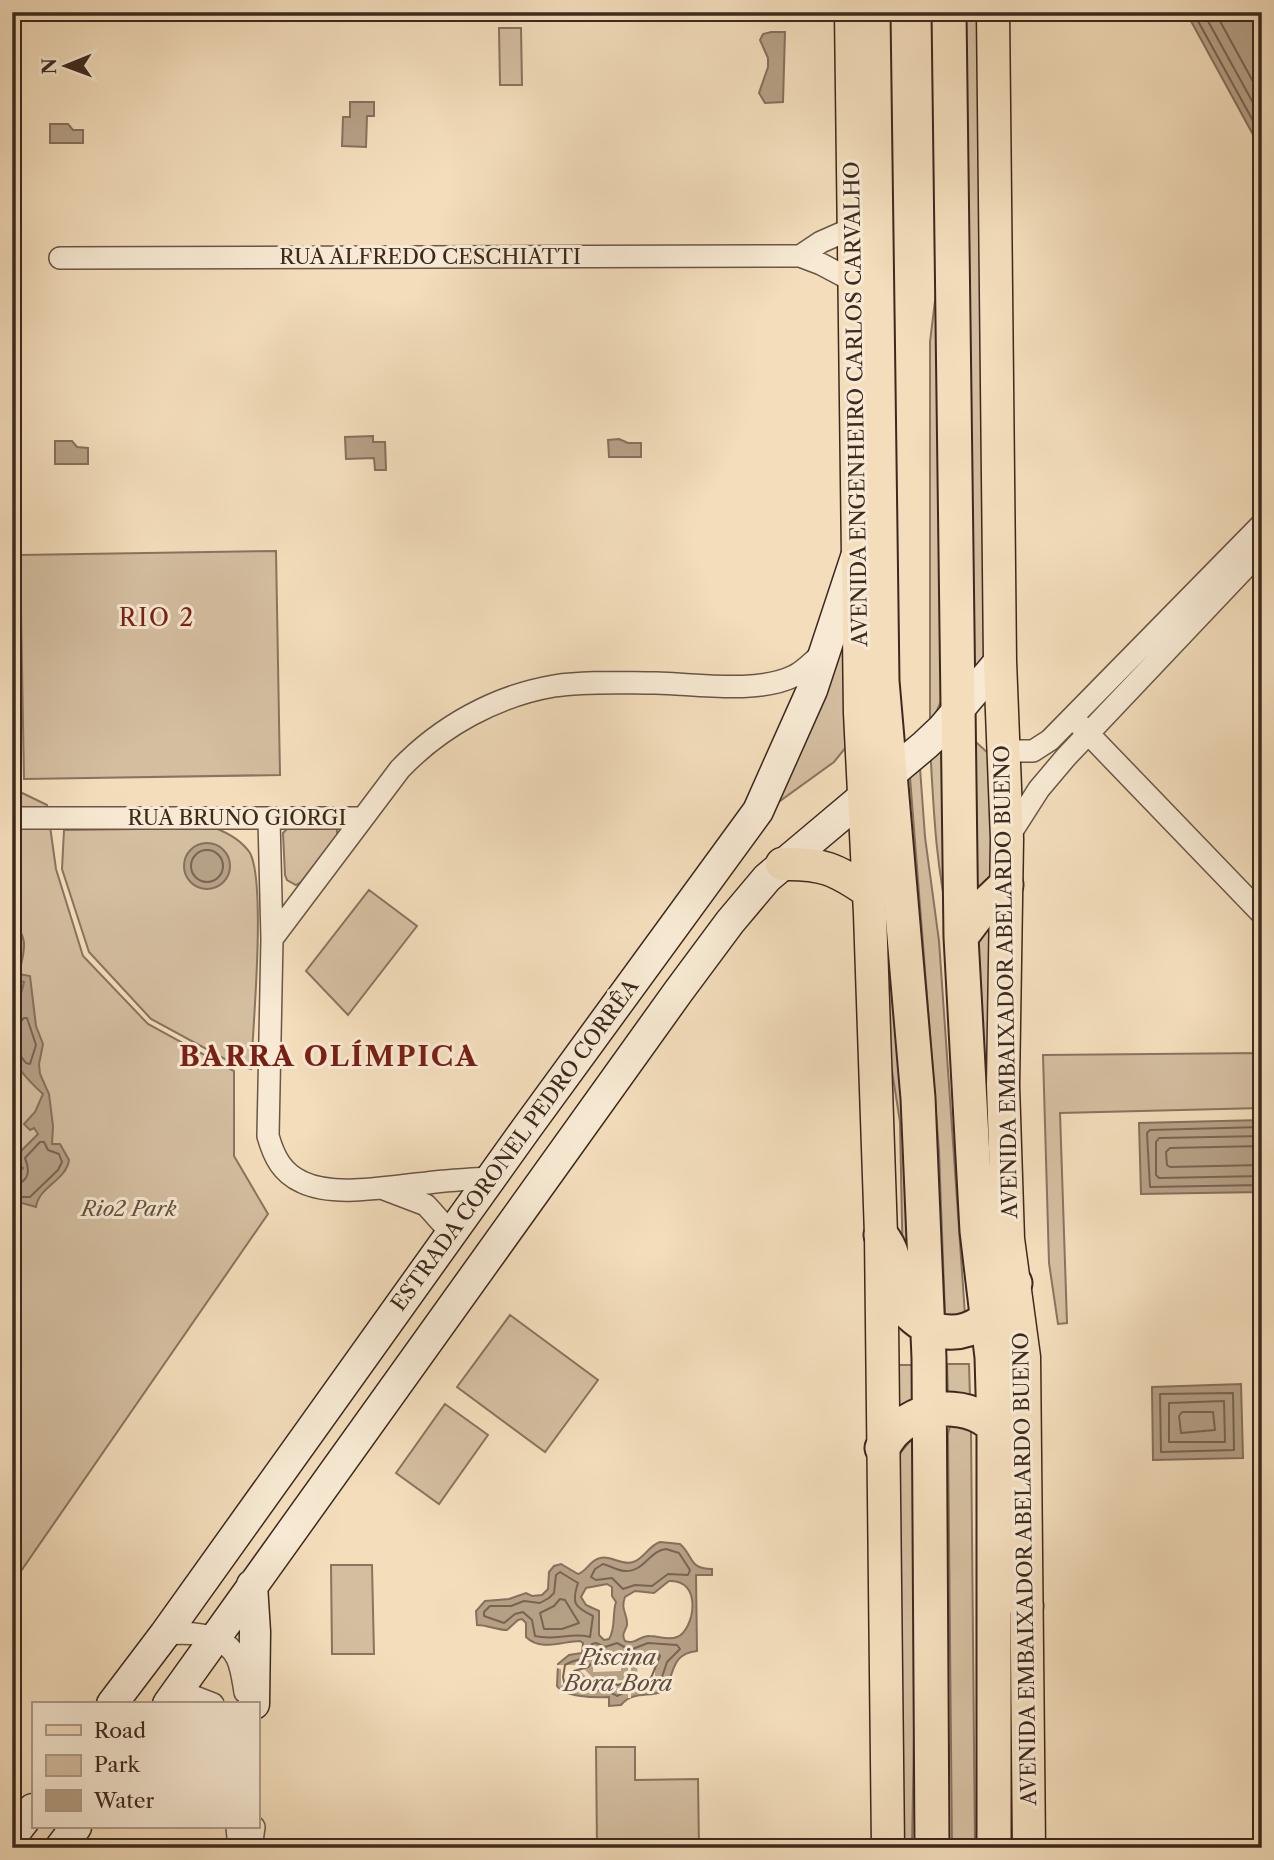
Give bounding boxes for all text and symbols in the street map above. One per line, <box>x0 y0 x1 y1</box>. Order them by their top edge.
north arrow <box>32 32 102 102</box>
text: N <box>38 58 61 75</box>
street label: AVENIDA ENGENHEIRO CARLOS CARVALHO <box>839 161 872 648</box>
street label: RUA ALFREDO CESCHIATTI <box>279 244 581 269</box>
district label: RIO 2 <box>119 603 195 632</box>
street label: AVENIDA EMBAIXADOR ABELARDO BUENO <box>989 745 1022 1220</box>
street label: RUA BRUNO GIORGI <box>128 805 346 830</box>
street label: ESTRADA CORONEL PEDRO CORRÊA <box>386 973 644 1316</box>
district label: BARRA OLÍMPICA <box>179 1039 479 1073</box>
park label: Rio2 Park <box>79 1196 177 1221</box>
street label: AVENIDA EMBAIXADOR ABELARDO BUENO <box>1008 1332 1041 1807</box>
water label: Piscina Bora Bora <box>561 1643 673 1697</box>
legend <box>32 1702 259 1828</box>
text: Road <box>94 1718 146 1743</box>
text: Park <box>94 1752 140 1777</box>
text: Water <box>93 1788 154 1813</box>

